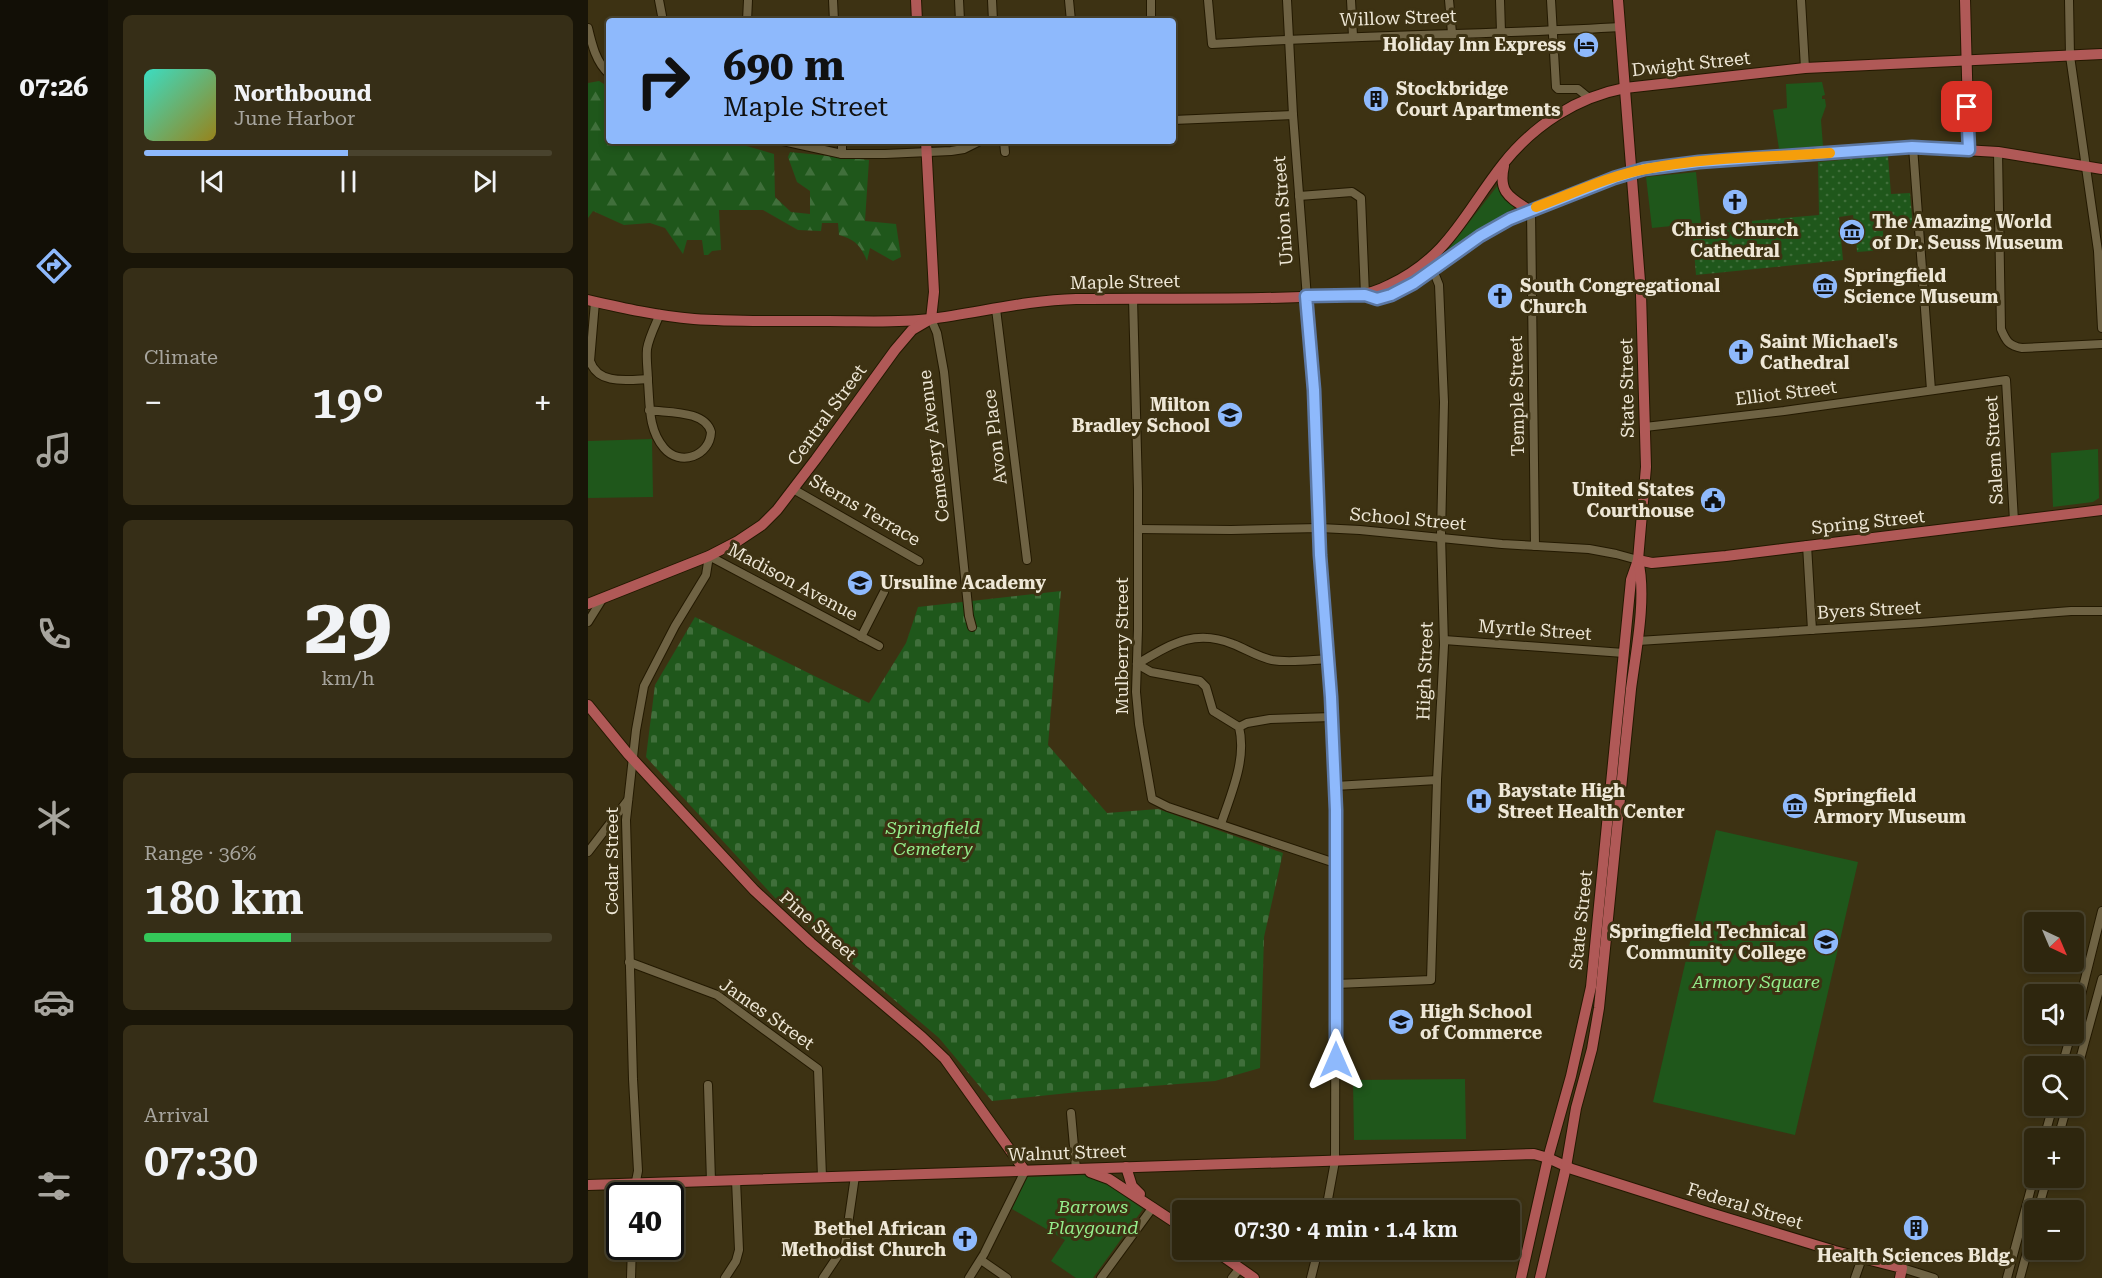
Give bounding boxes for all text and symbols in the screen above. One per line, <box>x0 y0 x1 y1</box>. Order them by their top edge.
street label: Willow Street <box>1339 5 1457 30</box>
hotel icon: Holiday Inn Express <box>1571 30 1601 60</box>
place label: Holiday Inn Express <box>1383 34 1566 55</box>
text: 690 m <box>723 41 845 90</box>
icon: right <box>624 42 702 120</box>
street label: Dwight Street <box>1630 47 1752 80</box>
text: 07:26 <box>20 71 88 103</box>
place label: Stockbridge Court Apartments <box>1396 78 1560 120</box>
text: Northbound <box>234 81 372 106</box>
pin <box>1941 81 1992 132</box>
building icon: Stockbridge Court Apartments <box>1361 84 1391 114</box>
icon: arrive <box>1950 90 1983 123</box>
text: Maple Street <box>723 91 888 123</box>
text: June Harbor <box>234 106 355 130</box>
street label: Union Street <box>1268 155 1297 267</box>
icon: previous <box>196 165 229 198</box>
icon: pause <box>332 165 365 198</box>
icon: next <box>468 165 501 198</box>
church icon: Christ Church Cathedral <box>1720 187 1750 217</box>
place label: The Amazing World of Dr. Seuss Museum <box>1872 211 2064 253</box>
museum icon: The Amazing World of Dr. Seuss Museum <box>1837 217 1867 247</box>
place label: Christ Church Cathedral <box>1671 219 1799 261</box>
icon: directions <box>33 245 75 287</box>
place label: Springfield Science Museum <box>1844 265 1999 307</box>
street label: Maple Street <box>1070 270 1181 293</box>
museum icon: Springfield Science Museum <box>1810 271 1840 301</box>
place label: South Congregational Church <box>1520 275 1720 317</box>
church icon: South Congregational Church <box>1485 281 1515 311</box>
place label: Saint Michael's Cathedral <box>1760 331 1898 373</box>
street label: Temple Street <box>1505 335 1528 456</box>
church icon: Saint Michael's Cathedral <box>1726 337 1756 367</box>
street label: State Street <box>1615 338 1638 438</box>
text: Climate <box>144 345 218 369</box>
street label: Central Street <box>783 360 870 469</box>
street label: Cemetery Avenue <box>914 369 953 523</box>
text: 19° <box>312 376 384 429</box>
street label: Elliot Street <box>1734 376 1838 409</box>
text: − <box>144 383 162 422</box>
text: + <box>534 383 552 422</box>
street label: Avon Place <box>978 388 1011 486</box>
place label: Milton Bradley School <box>1072 394 1210 436</box>
street label: Salem Street <box>1980 395 2007 505</box>
school or university icon: Milton Bradley School <box>1215 400 1245 430</box>
icon: music <box>33 429 75 471</box>
street label: Sterns Terrace <box>806 469 925 550</box>
place label: United States Courthouse <box>1572 479 1694 521</box>
public building icon: United States Courthouse <box>1698 485 1728 515</box>
street label: School Street <box>1349 503 1468 534</box>
street label: Spring Street <box>1810 505 1926 538</box>
street label: Madison Avenue <box>725 538 862 625</box>
school or university icon: Ursuline Academy <box>845 568 875 598</box>
place label: Ursuline Academy <box>880 572 1046 593</box>
street label: Mulberry Street <box>1111 577 1132 715</box>
text: 29 <box>304 581 392 672</box>
street label: Byers Street <box>1816 596 1922 623</box>
icon: phone <box>33 613 75 655</box>
street label: Myrtle Street <box>1478 615 1593 644</box>
street label: High Street <box>1412 621 1437 721</box>
text: km/h <box>321 666 375 690</box>
place label: Baystate High Street Health Center <box>1498 780 1685 822</box>
place label: Springfield Armory Museum <box>1814 785 1967 827</box>
hospital icon: Baystate High Street Health Center <box>1464 786 1494 816</box>
museum icon: Springfield Armory Museum <box>1780 791 1810 821</box>
icon: climate <box>33 797 75 839</box>
street label: Cedar Street <box>601 807 622 915</box>
park label: Springfield Cemetery <box>885 817 980 859</box>
text: Range · 36% <box>144 841 256 865</box>
street label: State Street <box>1565 869 1596 971</box>
text: 180 km <box>144 872 304 925</box>
street label: Pine Street <box>776 887 861 965</box>
north arrow <box>2024 912 2084 972</box>
map controls <box>2024 912 2084 1260</box>
place label: Springfield Technical Community College <box>1610 921 1806 963</box>
school or university icon: Springfield Technical Community College <box>1811 927 1841 957</box>
park label: Armory Square <box>1691 971 1820 992</box>
street label: James Street <box>716 973 819 1054</box>
icon: car <box>33 981 75 1023</box>
button: sound <box>2024 984 2084 1044</box>
place label: High School of Commerce <box>1420 1001 1543 1043</box>
school or university icon: High School of Commerce <box>1386 1007 1416 1037</box>
position arrow <box>1304 1028 1368 1092</box>
button: search <box>2024 1056 2084 1116</box>
text: Arrival <box>144 1103 209 1127</box>
button: + <box>2024 1128 2084 1188</box>
text: 07:30 <box>144 1134 258 1187</box>
street label: Walnut Street <box>1007 1140 1127 1165</box>
icon: filters <box>33 1165 75 1207</box>
street label: Federal Street <box>1685 1178 1806 1233</box>
speed limit sign: 40 <box>606 1182 684 1260</box>
park label: Barrows Playgound <box>1046 1196 1139 1238</box>
button: − <box>2024 1200 2084 1260</box>
building icon: Health Sciences Bldg. <box>1901 1213 1931 1243</box>
text: 07:30 · 4 min · 1.4 km <box>1234 1217 1458 1242</box>
place label: Bethel African Methodist Church <box>781 1218 946 1260</box>
church icon: Bethel African Methodist Church <box>950 1224 980 1254</box>
place label: Health Sciences Bldg. <box>1817 1245 2015 1266</box>

